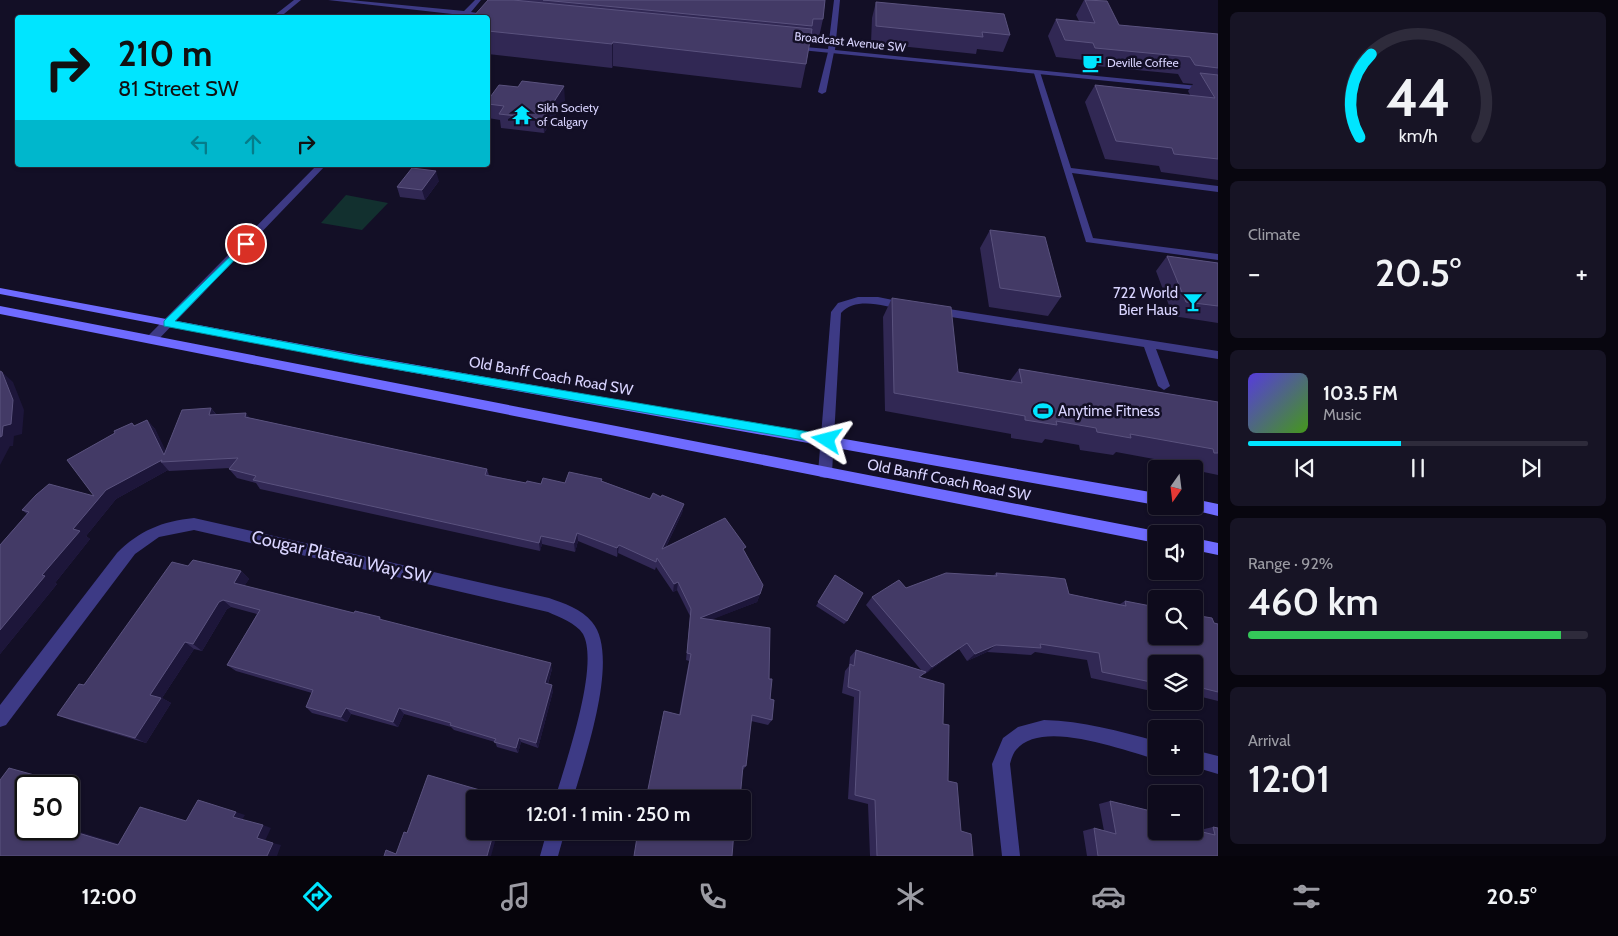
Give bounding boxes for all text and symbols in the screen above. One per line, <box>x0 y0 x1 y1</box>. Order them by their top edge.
street label: Broadcast Avenue SW <box>794 28 907 55</box>
text: 210 m <box>118 32 212 75</box>
icon: right <box>35 35 100 100</box>
cafe icon: Deville Coffee <box>1081 52 1103 74</box>
place label: Deville Coffee <box>1107 55 1179 70</box>
text: 44 <box>1386 66 1450 129</box>
text: 81 Street SW <box>118 75 239 102</box>
place label: Sikh Society of Calgary <box>537 100 599 129</box>
temple icon: Sikh Society of Calgary <box>511 104 533 126</box>
text: km/h <box>1398 125 1438 146</box>
icon: left <box>186 130 214 158</box>
icon: ahead <box>239 130 267 158</box>
icon: right <box>292 130 320 158</box>
pin <box>225 223 267 265</box>
text: Climate <box>1248 225 1300 244</box>
icon: arrive <box>232 230 260 258</box>
text: 20.5° <box>1375 249 1461 296</box>
text: − <box>1248 256 1260 290</box>
text: + <box>1576 256 1588 290</box>
place label: 722 World Bier Haus <box>1113 284 1178 319</box>
bar icon: 722 World Bier Haus <box>1182 291 1204 313</box>
street label: Old Banff Coach Road SW <box>468 353 635 399</box>
text: 103.5 FM <box>1323 382 1398 405</box>
sports icon: Anytime Fitness <box>1032 400 1054 422</box>
place label: Anytime Fitness <box>1058 402 1160 420</box>
text: Music <box>1323 405 1361 424</box>
position arrow <box>800 413 852 465</box>
icon: previous <box>1291 454 1319 482</box>
icon: pause <box>1404 454 1432 482</box>
icon: next <box>1517 454 1545 482</box>
street label: Old Banff Coach Road SW <box>866 455 1033 505</box>
north arrow <box>1148 460 1202 515</box>
map controls <box>1148 460 1203 840</box>
button: sound <box>1148 525 1203 580</box>
street label: Cougar Plateau Way SW <box>249 526 433 588</box>
text: Range · 92% <box>1248 554 1333 573</box>
text: 460 km <box>1248 578 1379 625</box>
button: search <box>1148 590 1203 645</box>
button: layers <box>1148 655 1203 710</box>
button: + <box>1148 720 1203 775</box>
text: Arrival <box>1248 731 1291 750</box>
text: 12:01 <box>1248 755 1330 802</box>
speed limit sign: 50 <box>15 775 80 840</box>
button: − <box>1148 785 1203 840</box>
text: 12:01 · 1 min · 250 m <box>527 803 690 826</box>
icon: directions <box>300 879 335 914</box>
icon: music <box>498 879 533 914</box>
icon: phone <box>695 879 730 914</box>
icon: climate <box>893 879 928 914</box>
icon: car <box>1091 879 1126 914</box>
icon: filters <box>1289 879 1324 914</box>
text: 12:00 <box>81 883 137 910</box>
text: 20.5° <box>1487 883 1537 910</box>

